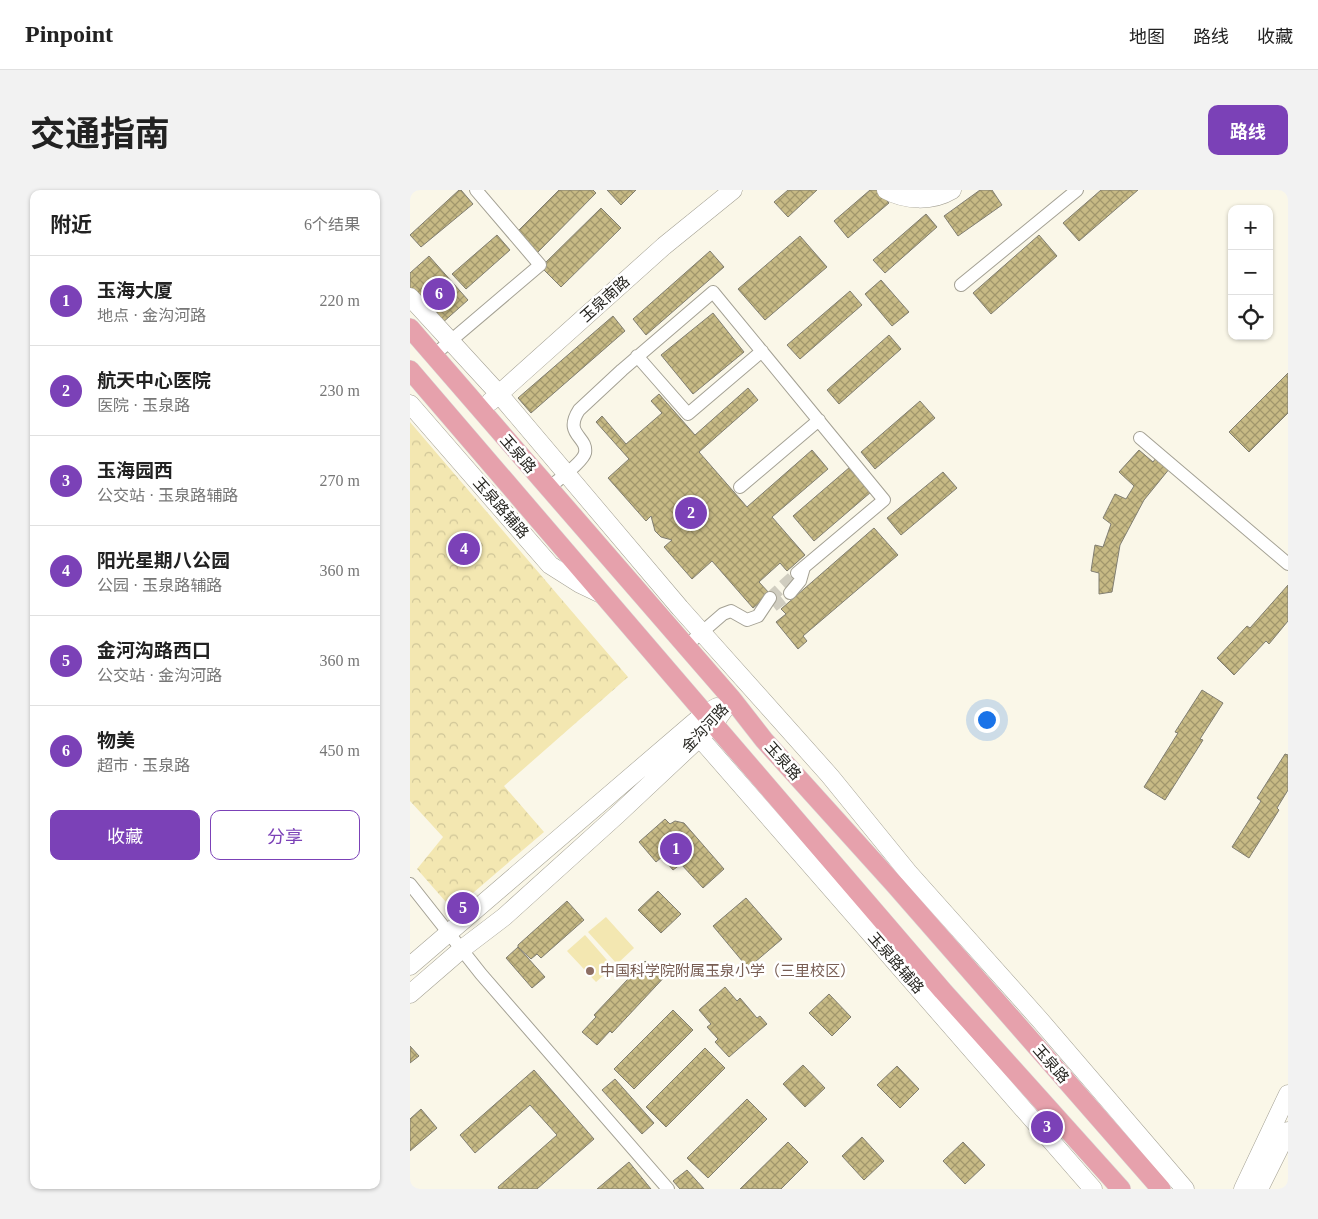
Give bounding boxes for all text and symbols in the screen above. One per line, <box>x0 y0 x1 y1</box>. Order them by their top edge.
text: Pinpoint <box>25 21 113 47</box>
text: 地图 <box>1129 27 1165 47</box>
text: 路线 <box>1193 27 1229 47</box>
text: 收藏 <box>1257 27 1293 47</box>
button: 路线 <box>1208 105 1288 155</box>
text: 交通指南 <box>30 115 170 154</box>
map controls <box>1228 205 1273 340</box>
button: + <box>1228 205 1273 250</box>
text: 附近 <box>50 213 92 237</box>
text: 6个结果 <box>304 216 360 233</box>
button: − <box>1228 250 1273 295</box>
street label: 玉泉南路 <box>577 273 633 325</box>
pin: 6 <box>423 275 455 313</box>
text: 玉海大厦 <box>97 280 173 301</box>
text: 1 <box>62 292 70 309</box>
text: 220 m <box>320 292 360 309</box>
button: locate <box>1228 295 1273 340</box>
text: 地点 · 金沟河路 <box>97 307 206 324</box>
text: 航天中心医院 <box>97 370 211 391</box>
text: 2 <box>62 382 70 399</box>
text: 230 m <box>320 382 360 399</box>
text: 医院 · 玉泉路 <box>97 397 190 414</box>
street label: 玉泉路 <box>497 432 539 476</box>
text: 玉海园西 <box>97 460 173 481</box>
text: 3 <box>62 472 70 489</box>
text: 270 m <box>320 472 360 489</box>
street label: 玉泉路辅路 <box>470 474 532 542</box>
text: 公交站 · 玉泉路辅路 <box>97 487 238 504</box>
pin: 2 <box>675 494 707 532</box>
pin: 4 <box>448 530 480 568</box>
text: 阳光星期八公园 <box>97 550 230 571</box>
text: 4 <box>62 562 70 579</box>
text: 360 m <box>320 562 360 579</box>
text: 公园 · 玉泉路辅路 <box>97 577 222 594</box>
text: 金河沟路西口 <box>97 640 211 661</box>
text: 5 <box>62 652 70 669</box>
text: 360 m <box>320 652 360 669</box>
text: 公交站 · 金沟河路 <box>97 667 222 684</box>
street label: 金沟河路 <box>679 701 731 755</box>
your location <box>974 707 1000 733</box>
text: 物美 <box>97 730 135 751</box>
street label: 玉泉路 <box>762 739 804 783</box>
text: 6 <box>62 742 70 759</box>
text: 450 m <box>320 742 360 759</box>
text: 超市 · 玉泉路 <box>97 757 190 774</box>
button: 收藏 <box>50 810 200 860</box>
button: 分享 <box>210 810 360 860</box>
pin: 1 <box>660 830 692 868</box>
pin: 5 <box>447 889 479 927</box>
street label: 玉泉路辅路 <box>865 929 927 997</box>
place label: 中国科学院附属玉泉小学（三里校区） <box>600 962 855 979</box>
marker: 中国科学院附属玉泉小学（三里校区） <box>584 965 596 977</box>
street label: 玉泉路 <box>1030 1042 1072 1086</box>
pin: 3 <box>1031 1108 1063 1146</box>

